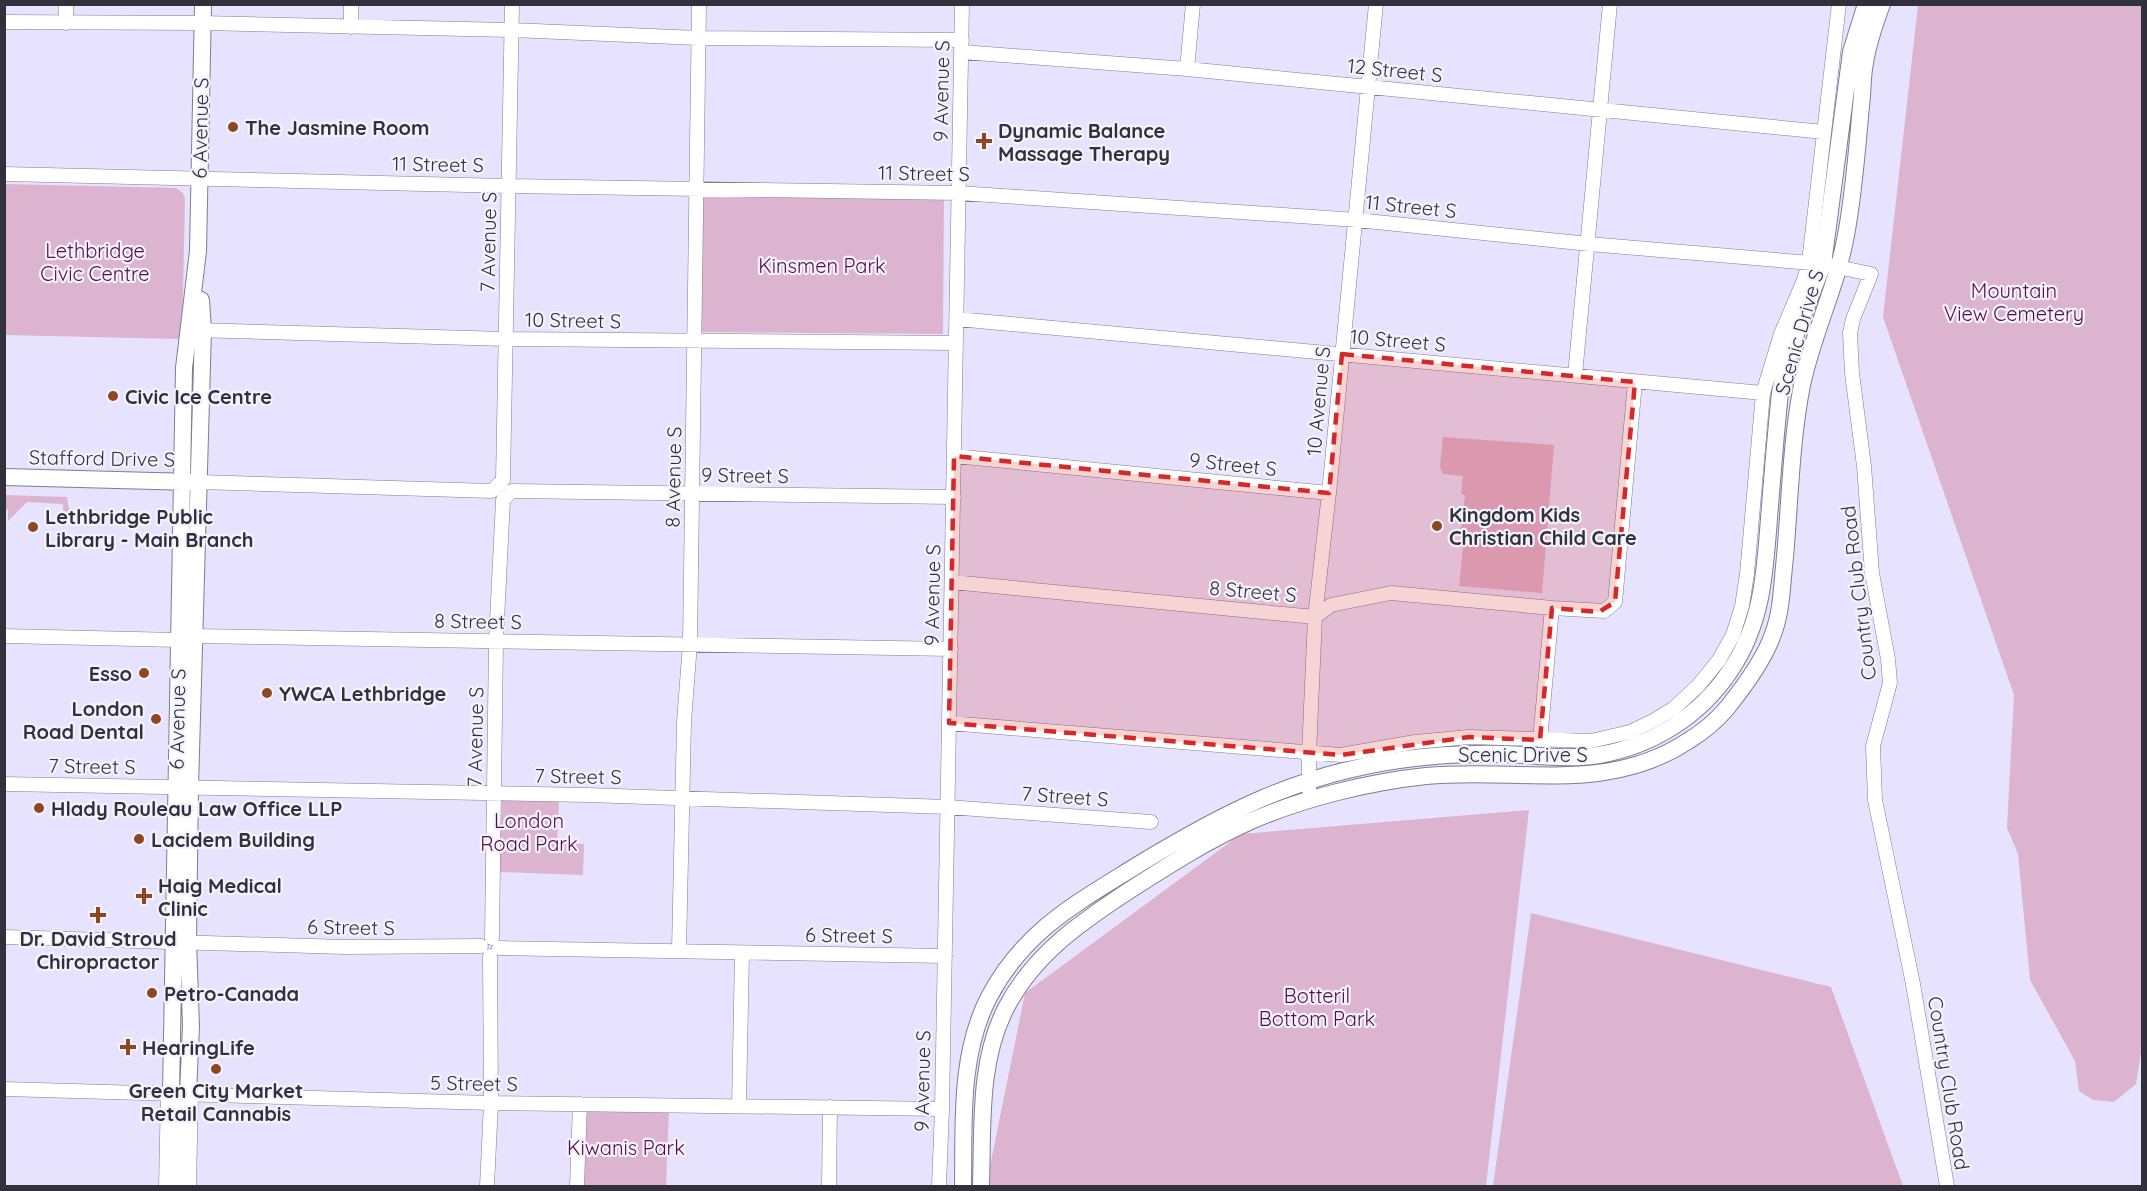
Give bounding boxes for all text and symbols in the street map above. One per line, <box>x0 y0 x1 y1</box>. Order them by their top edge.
street label: 9 Avenue S <box>928 40 954 142</box>
street label: 12 Street S <box>1346 53 1444 87</box>
street label: 6 Avenue S <box>187 77 213 179</box>
place label: The Jasmine Room <box>245 115 429 140</box>
place label: Dynamic Balance Massage Therapy <box>998 118 1170 166</box>
marker: The Jasmine Room <box>226 120 240 134</box>
marker: Dynamic Balance Massage Therapy <box>975 132 993 150</box>
street label: 11 Street S <box>392 151 484 177</box>
street label: 11 Street S <box>878 160 970 186</box>
street label: 11 Street S <box>1364 189 1458 223</box>
street label: 7 Avenue S <box>475 191 501 293</box>
park label: Lethbridge Civic Centre <box>40 238 150 286</box>
park label: Kinsmen Park <box>758 253 886 278</box>
street label: Scenic Drive S <box>1769 266 1829 398</box>
park label: Mountain View Cemetery <box>1944 278 2084 326</box>
street label: 10 Street S <box>525 307 621 333</box>
street label: 10 Street S <box>1349 323 1447 357</box>
street label: 10 Avenue S <box>1301 345 1335 457</box>
place label: Civic Ice Centre <box>125 384 272 409</box>
marker: Civic Ice Centre <box>106 389 120 403</box>
street label: 8 Avenue S <box>660 426 686 528</box>
street label: Stafford Drive S <box>29 444 175 472</box>
street label: 9 Street S <box>1188 447 1278 481</box>
street label: 9 Street S <box>701 462 789 488</box>
place label: Kingdom Kids Christian Child Care <box>1449 502 1637 550</box>
place label: Lethbridge Public Library - Main Branch <box>45 504 253 552</box>
street label: Country Club Road <box>1835 504 1881 682</box>
marker: Kingdom Kids Christian Child Care <box>1430 519 1444 533</box>
marker: Lethbridge Public Library - Main Branch <box>26 520 40 534</box>
street label: 9 Avenue S <box>919 544 945 646</box>
street label: 8 Street S <box>1208 575 1298 607</box>
street label: 8 Street S <box>434 608 522 634</box>
place label: Esso <box>89 661 132 686</box>
marker: Esso <box>137 666 151 680</box>
street label: 6 Avenue S <box>164 668 190 770</box>
place label: YWCA Lethbridge <box>279 681 446 706</box>
marker: YWCA Lethbridge <box>260 686 274 700</box>
street label: 7 Avenue S <box>462 686 488 788</box>
place label: London Road Dental <box>23 696 144 744</box>
marker: London Road Dental <box>149 712 163 726</box>
street label: Scenic Drive S <box>1458 742 1588 767</box>
street label: 7 Street S <box>48 753 136 779</box>
street label: 7 Street S <box>534 763 622 789</box>
street label: 7 Street S <box>1021 780 1109 812</box>
place label: Hlady Rouleau Law Office LLP <box>51 796 342 821</box>
marker: Hlady Rouleau Law Office LLP <box>32 801 46 815</box>
park label: London Road Park <box>480 808 578 856</box>
place label: Lacidem Building <box>151 827 315 852</box>
marker: Lacidem Building <box>132 832 146 846</box>
place label: Haig Medical Clinic <box>158 873 282 921</box>
marker: Haig Medical Clinic <box>135 887 153 905</box>
marker: Dr. David Stroud Chiropractor <box>89 906 107 924</box>
street label: 6 Street S <box>307 914 395 940</box>
street label: 6 Street S <box>805 922 893 948</box>
place label: Dr. David Stroud Chiropractor <box>19 926 177 974</box>
place label: Petro-Canada <box>164 981 299 1006</box>
park label: Botteril Bottom Park <box>1259 983 1375 1031</box>
marker: Petro-Canada <box>145 986 159 1000</box>
street label: Country Club Road <box>1923 994 1975 1172</box>
street label: 9 Avenue S <box>909 1030 935 1132</box>
place label: HearingLife <box>142 1035 255 1060</box>
marker: HearingLife <box>119 1038 137 1056</box>
marker: Green City Market Retail Cannabis <box>209 1062 223 1076</box>
street label: 5 Street S <box>430 1070 518 1096</box>
place label: Green City Market Retail Cannabis <box>129 1078 303 1126</box>
park label: Kiwanis Park <box>567 1135 685 1160</box>

